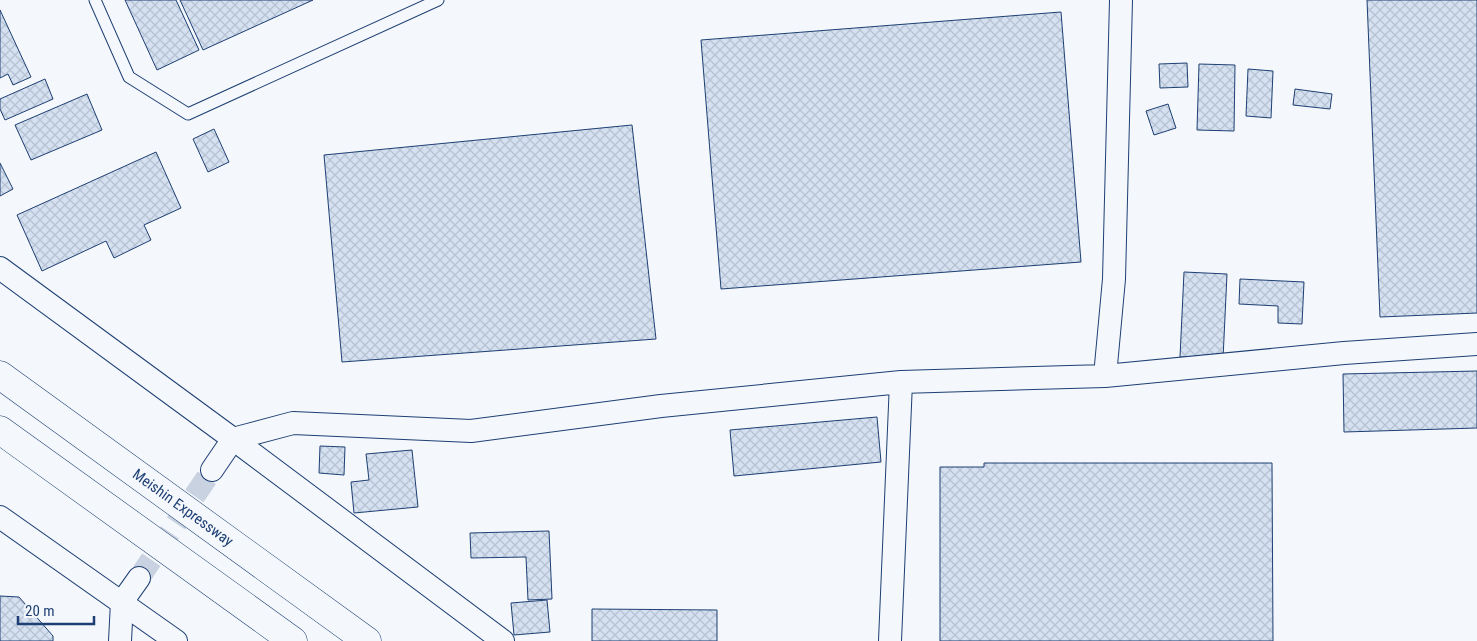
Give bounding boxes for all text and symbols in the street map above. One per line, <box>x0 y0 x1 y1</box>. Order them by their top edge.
street label: Meishin Expressway <box>129 465 237 550</box>
scale bar <box>18 594 94 626</box>
text: 20 m <box>25 602 55 620</box>

